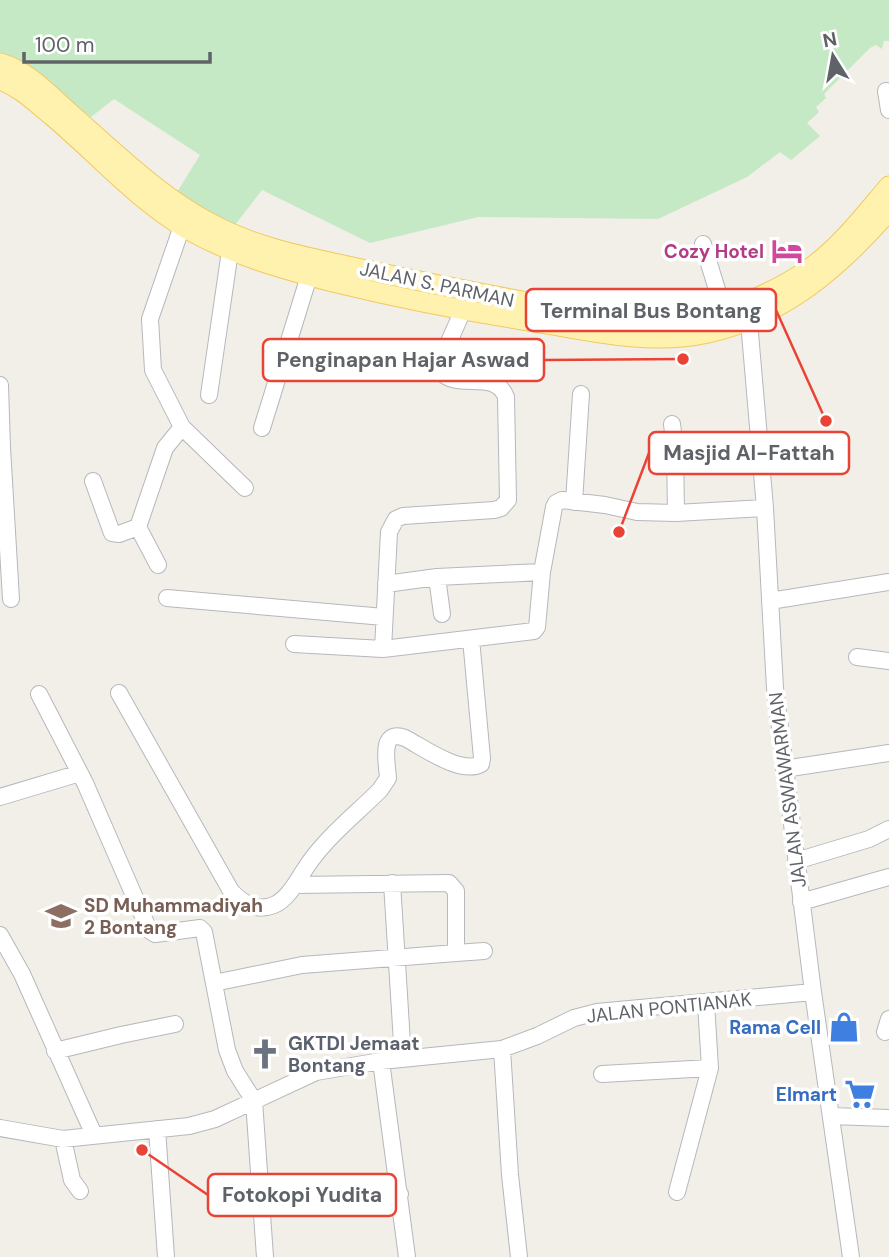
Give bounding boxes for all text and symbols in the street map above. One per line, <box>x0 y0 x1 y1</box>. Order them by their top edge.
scale bar <box>24 21 210 65</box>
north arrow <box>798 21 868 91</box>
text: N <box>821 26 839 53</box>
text: 100 m <box>35 31 95 59</box>
hotel icon: Cozy Hotel <box>770 234 804 268</box>
place label: Cozy Hotel <box>664 239 764 264</box>
street label: JALAN S. PARMAN <box>357 256 516 313</box>
callout: Terminal Bus Bontang <box>526 289 776 331</box>
text: Terminal Bus Bontang <box>540 297 762 325</box>
callout: Penginapan Hajar Aswad <box>263 339 544 381</box>
text: Penginapan Hajar Aswad <box>277 346 529 374</box>
callout: Masjid Al-Fattah <box>649 432 849 474</box>
text: Masjid Al-Fattah <box>663 439 835 467</box>
street label: JALAN ASWAWARMAN <box>763 691 812 889</box>
place label: SD Muhammadiyah 2 Bontang <box>84 893 263 940</box>
school or university icon: SD Muhammadiyah 2 Bontang <box>44 899 78 933</box>
street label: JALAN PONTIANAK <box>585 986 753 1029</box>
shop icon: Rama Cell <box>827 1010 861 1044</box>
place label: Rama Cell <box>729 1015 821 1040</box>
place label: GKTDI Jemaat Bontang <box>288 1031 420 1078</box>
church icon: GKTDI Jemaat Bontang <box>248 1037 282 1071</box>
supermarket icon: Elmart <box>843 1077 877 1111</box>
place label: Elmart <box>776 1082 837 1107</box>
callout: Fotokopi Yudita <box>208 1174 396 1216</box>
text: Fotokopi Yudita <box>222 1181 382 1209</box>

